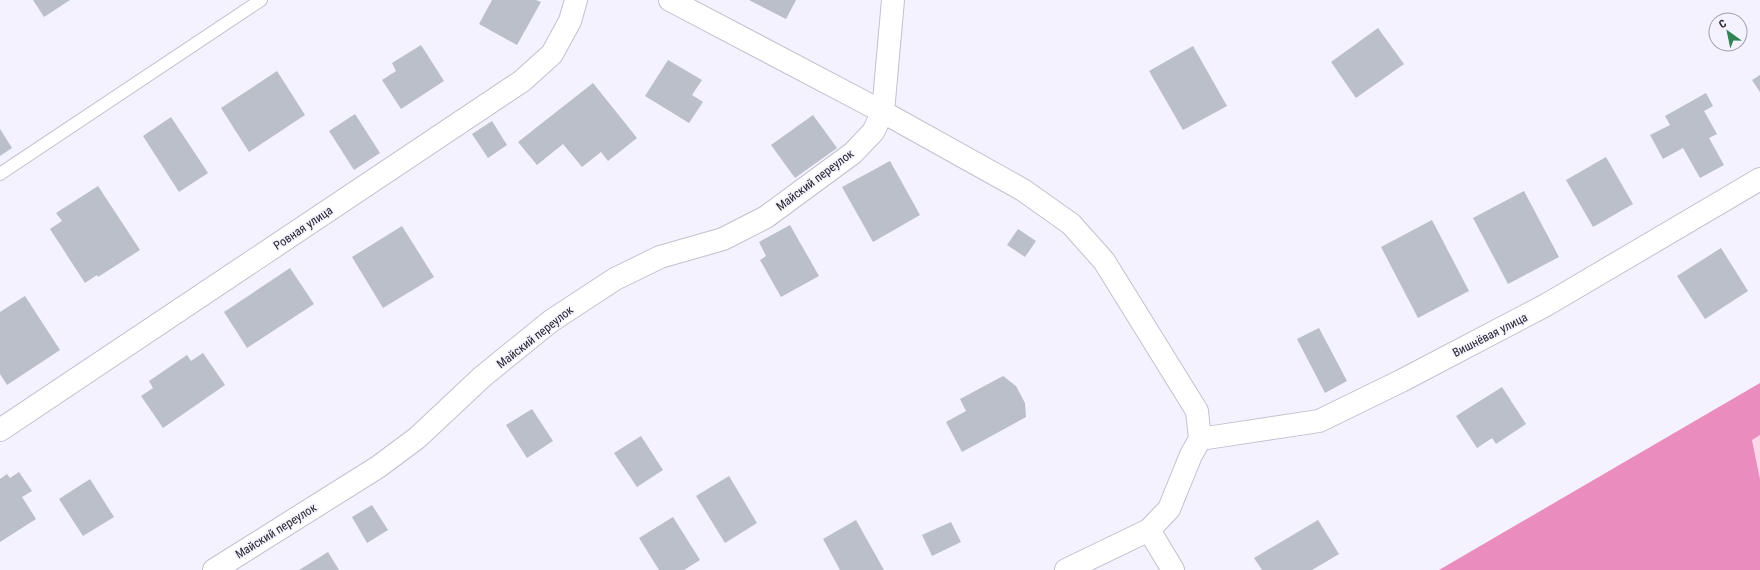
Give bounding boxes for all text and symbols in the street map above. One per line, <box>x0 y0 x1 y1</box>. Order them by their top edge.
north arrow <box>1708 12 1748 52</box>
text: С <box>1717 17 1729 31</box>
street label: Майский переулок <box>774 146 857 214</box>
street label: Ровная улица <box>271 203 335 253</box>
street label: Майский переулок <box>494 303 576 371</box>
street label: Вишнёвая улица <box>1450 310 1530 360</box>
street label: Майский переулок <box>233 500 319 562</box>

